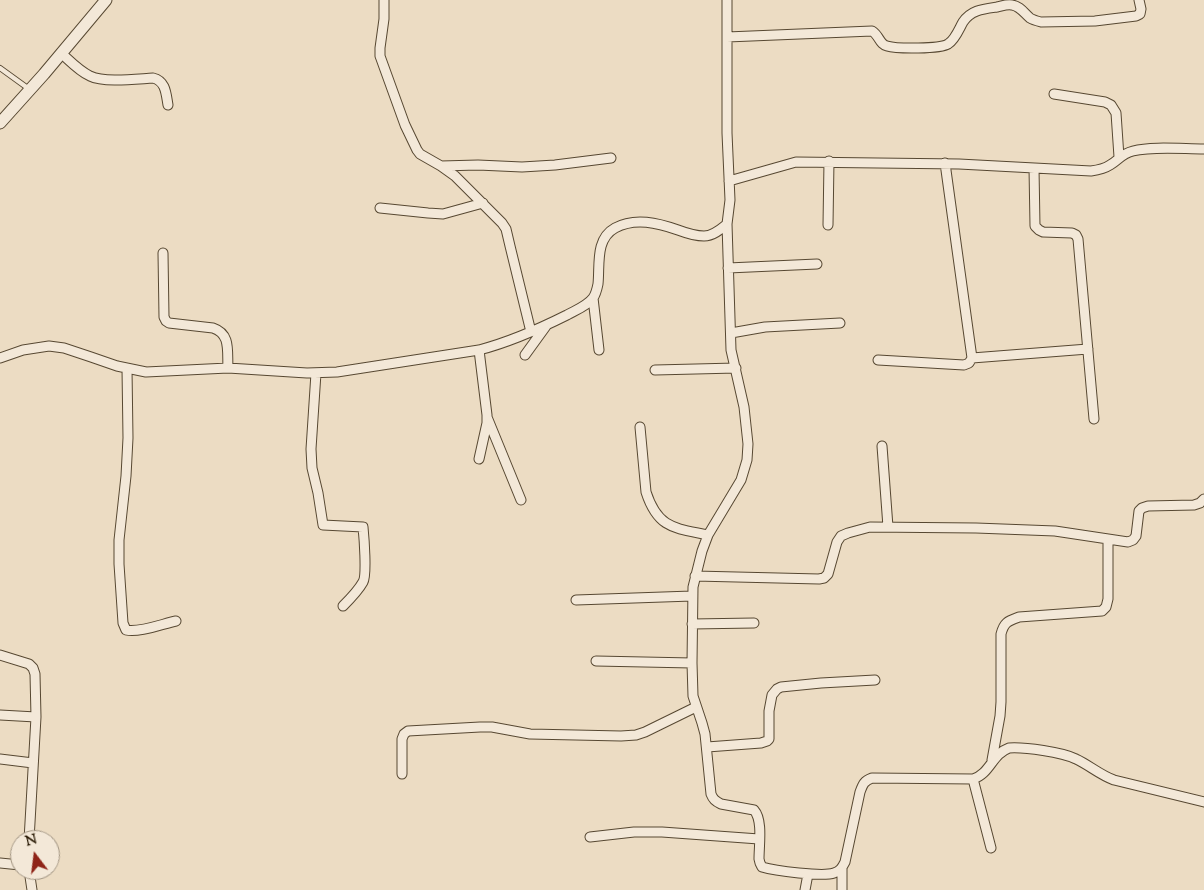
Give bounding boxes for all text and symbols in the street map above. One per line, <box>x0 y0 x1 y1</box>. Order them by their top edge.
north arrow <box>10 830 60 880</box>
text: N <box>23 830 39 853</box>

